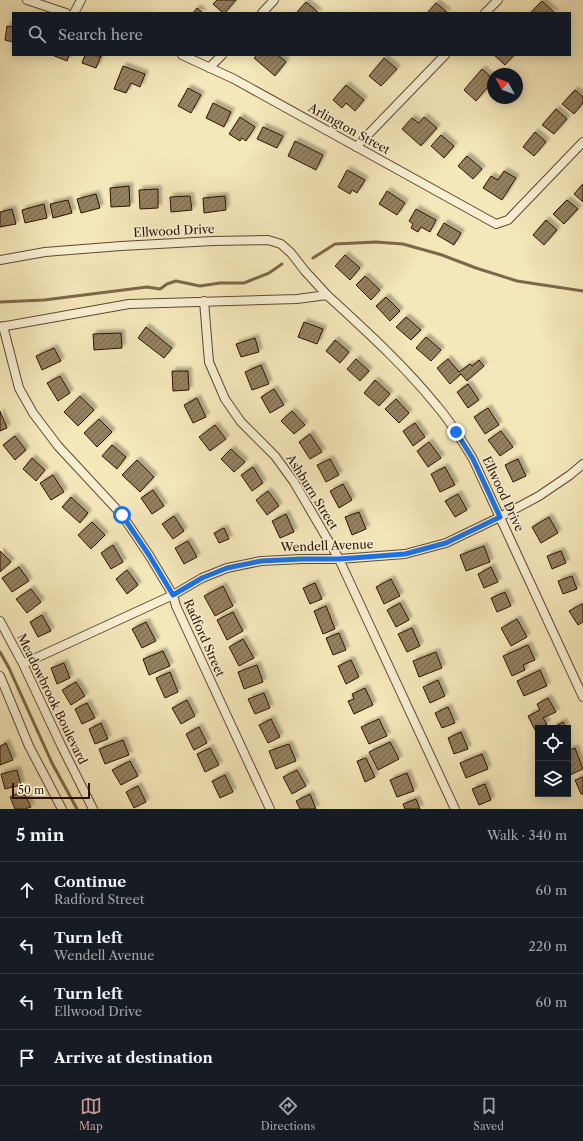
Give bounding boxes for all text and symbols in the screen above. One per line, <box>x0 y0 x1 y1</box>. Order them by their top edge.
search box <box>12 12 571 56</box>
icon: search <box>26 23 48 45</box>
text: Search here <box>58 25 143 44</box>
north arrow <box>487 68 523 104</box>
street label: Arlington Street <box>305 99 393 158</box>
street label: Ellwood Drive <box>133 221 215 240</box>
route end <box>447 423 465 441</box>
street label: Ashburn Street <box>283 450 342 533</box>
street label: Ellwood Drive <box>479 454 528 534</box>
route start <box>113 506 131 524</box>
street label: Wendell Avenue <box>279 536 374 555</box>
street label: Radford Street <box>181 597 229 680</box>
street label: Meadowbrook Boulevard <box>14 631 91 767</box>
map controls <box>535 725 571 797</box>
button: locate <box>535 725 571 761</box>
button: layers <box>535 761 571 797</box>
scale bar <box>12 781 90 800</box>
text: 50 m <box>18 783 44 797</box>
text: 5 min <box>16 825 64 845</box>
text: Walk · 340 m <box>487 827 567 843</box>
text: Continue <box>54 872 126 891</box>
icon: ahead <box>16 879 38 901</box>
text: 60 m <box>536 882 567 898</box>
text: Radford Street <box>54 891 144 907</box>
text: Turn left <box>54 928 123 947</box>
icon: left <box>16 935 38 957</box>
text: 220 m <box>528 938 567 954</box>
text: Wendell Avenue <box>54 947 155 963</box>
text: Turn left <box>54 984 123 1003</box>
icon: left <box>16 991 38 1013</box>
text: 60 m <box>536 994 567 1010</box>
text: Ellwood Drive <box>54 1003 142 1019</box>
icon: arrive <box>16 1047 38 1069</box>
text: Arrive at destination <box>54 1048 213 1067</box>
tab: Map <box>79 1095 103 1133</box>
tab: Directions <box>261 1095 315 1133</box>
tab: Saved <box>473 1095 504 1133</box>

